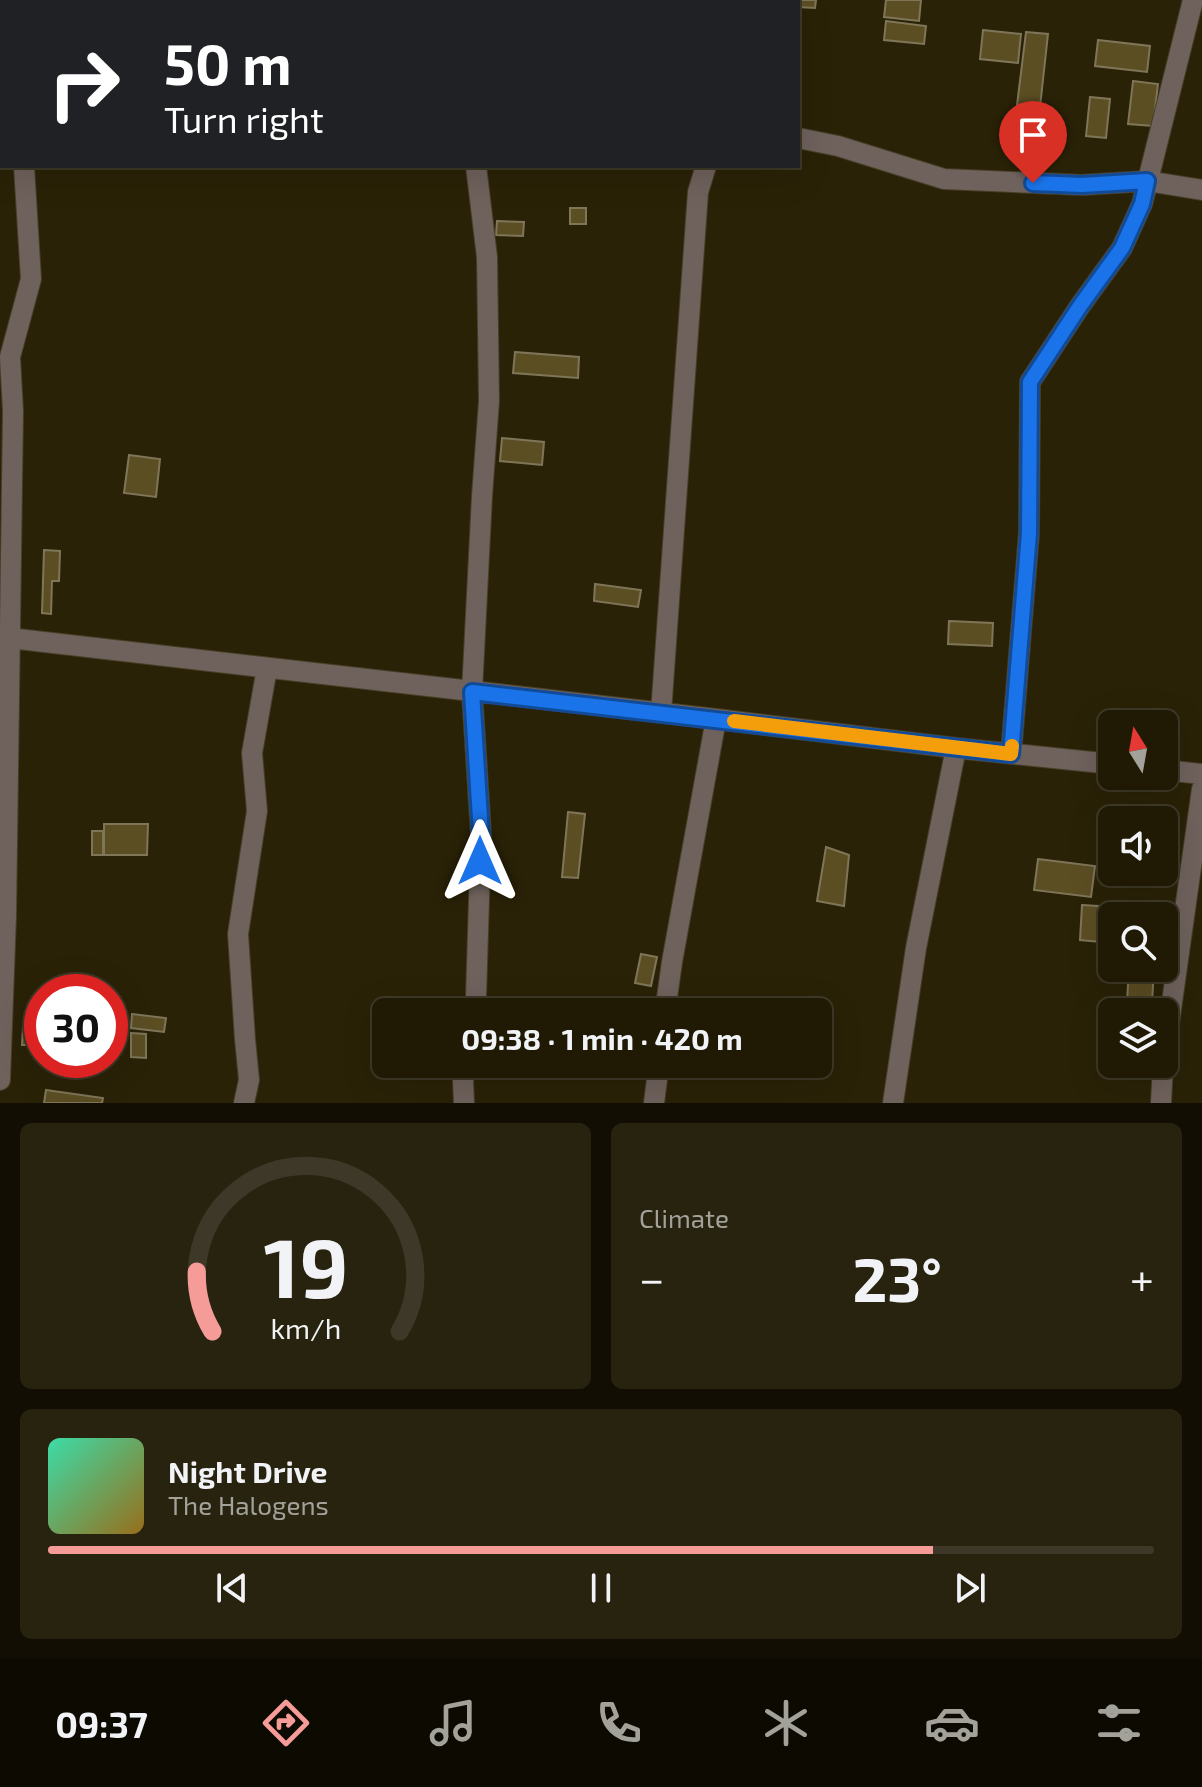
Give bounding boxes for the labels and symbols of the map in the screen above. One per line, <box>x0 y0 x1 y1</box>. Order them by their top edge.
pin <box>999 101 1067 183</box>
north arrow <box>1098 710 1178 790</box>
position arrow <box>438 819 522 903</box>
speed limit sign: 30 <box>24 974 128 1078</box>

